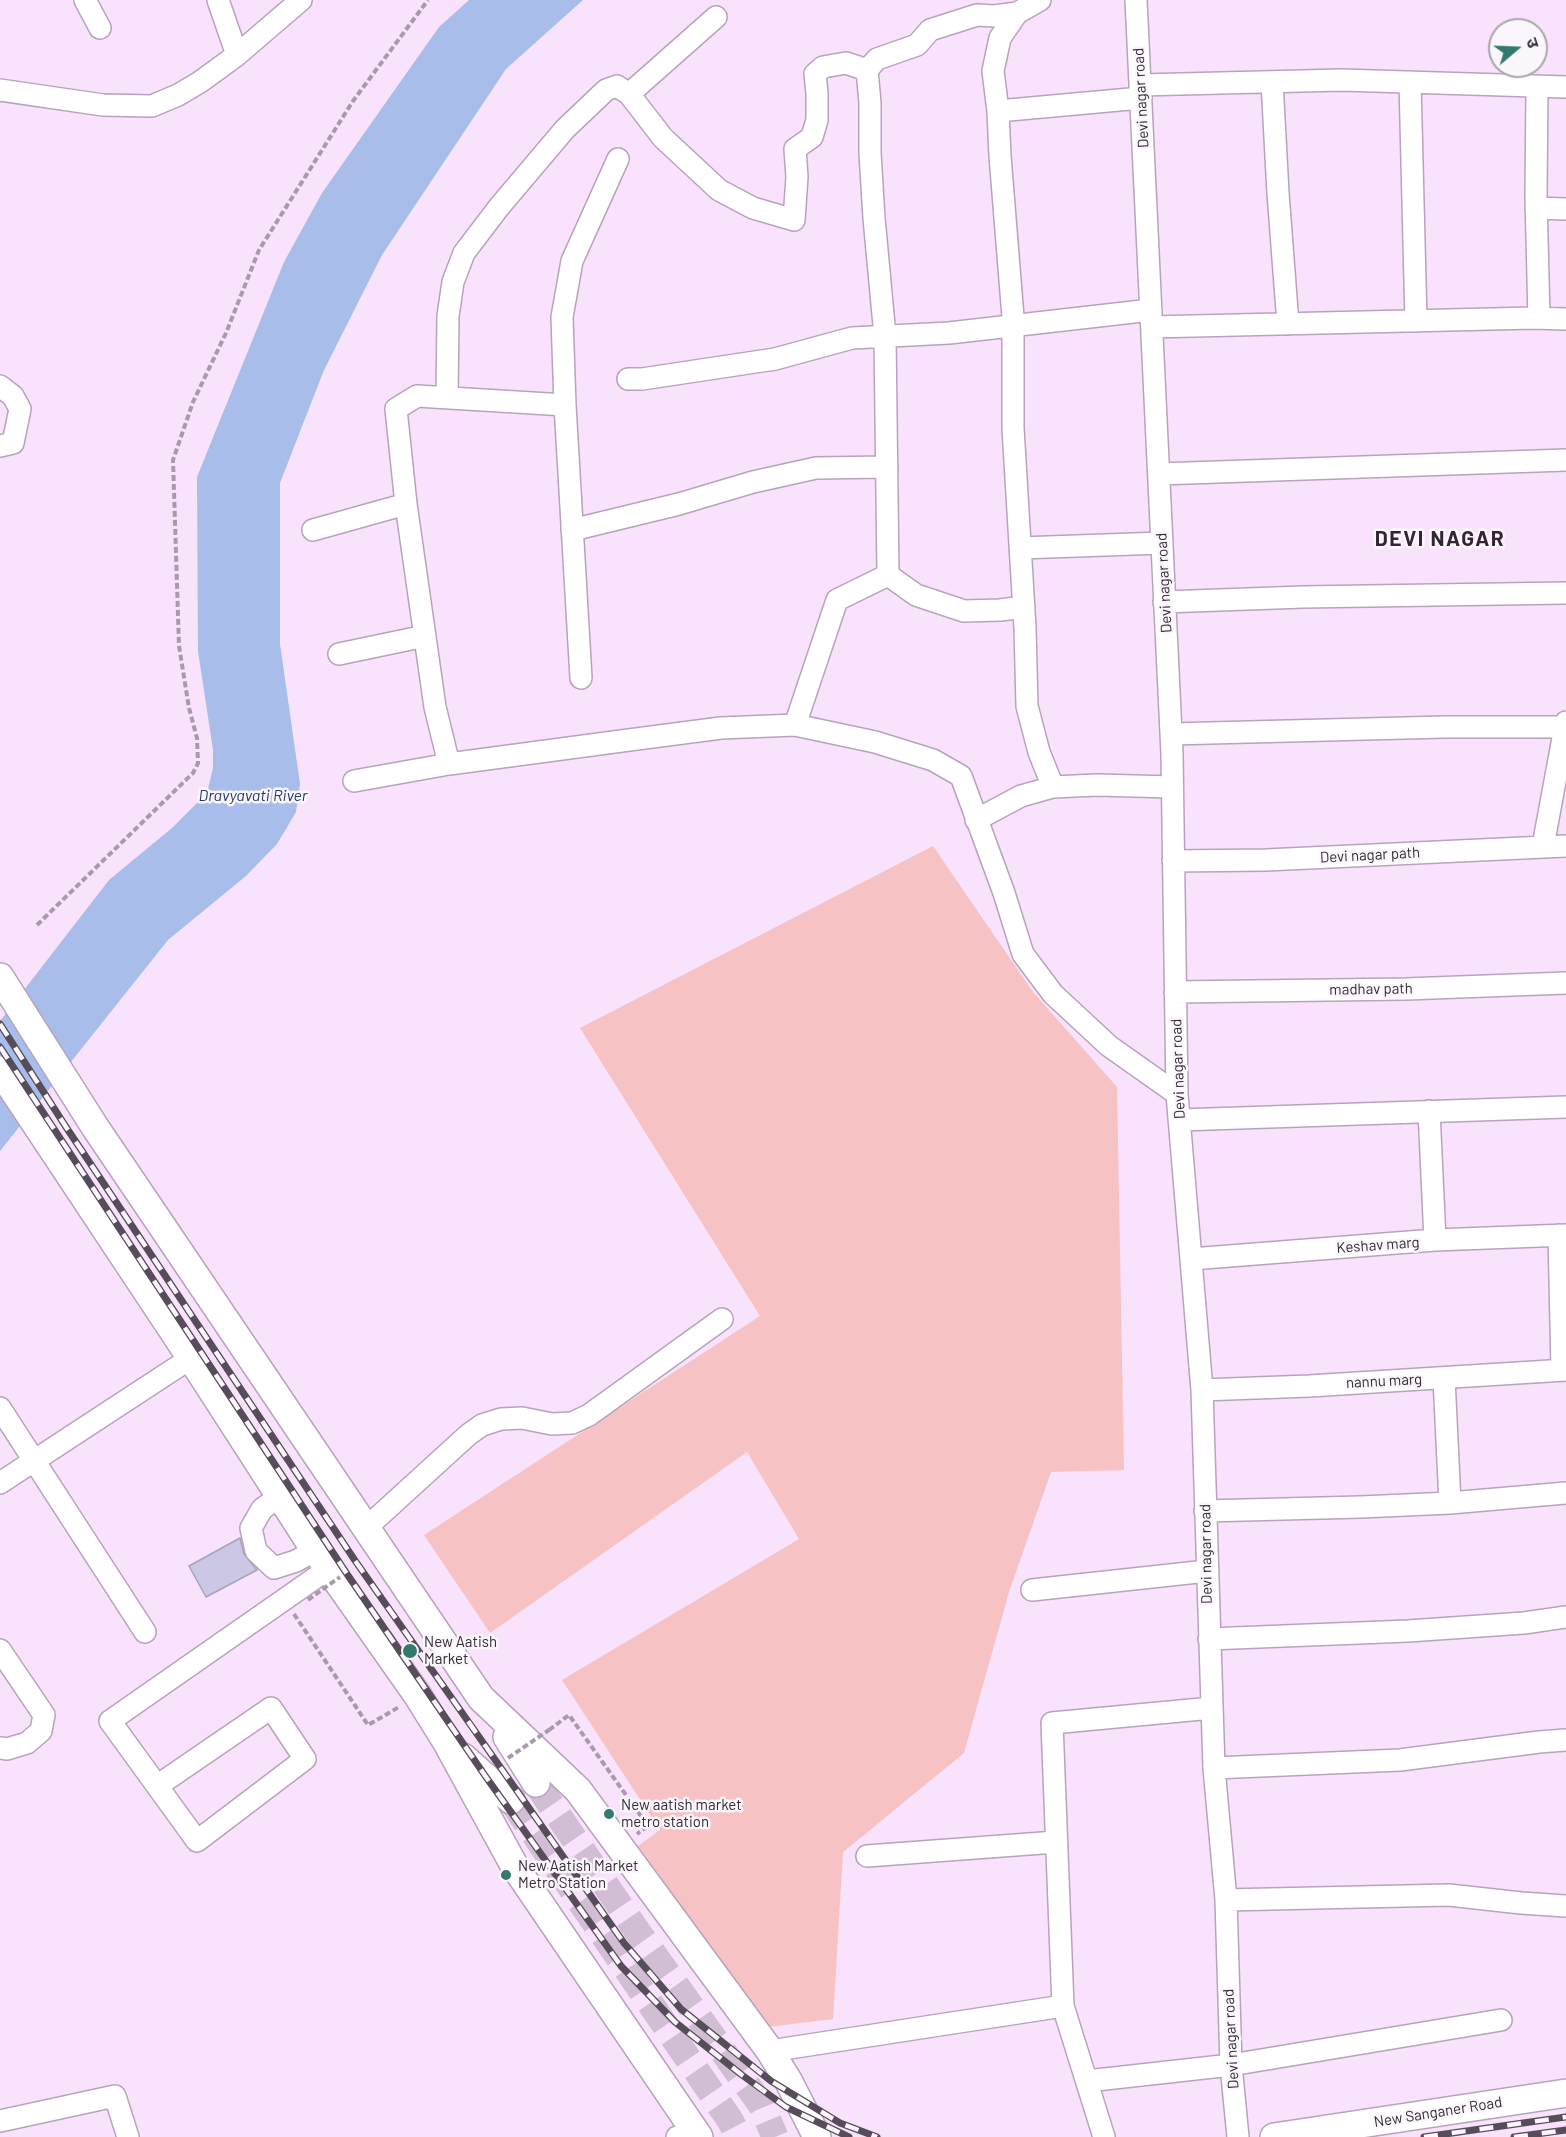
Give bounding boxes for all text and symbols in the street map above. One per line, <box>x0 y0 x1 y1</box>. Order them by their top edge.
north arrow <box>1488 18 1548 78</box>
text: उ <box>1523 35 1544 50</box>
street label: Devi nagar road <box>1129 47 1153 149</box>
district label: DEVI NAGAR <box>1375 526 1505 552</box>
street label: Devi nagar road <box>1152 532 1176 634</box>
water label: Dravyavati River <box>199 786 307 806</box>
street label: Devi nagar path <box>1319 843 1421 867</box>
street label: madhav path <box>1329 979 1413 999</box>
street label: Devi nagar road <box>1167 1019 1189 1119</box>
street label: Keshav marg <box>1336 1233 1420 1257</box>
street label: nannu marg <box>1345 1370 1423 1392</box>
street label: Devi nagar road <box>1196 1504 1216 1604</box>
place label: New Aatish Market <box>424 1633 497 1668</box>
marker: New Aatish Market <box>401 1642 419 1660</box>
place label: New aatish market metro station <box>621 1796 742 1831</box>
marker: New aatish market metro station <box>602 1807 616 1821</box>
place label: New Aatish Market Metro Station <box>518 1857 638 1892</box>
marker: New Aatish Market Metro Station <box>499 1868 513 1882</box>
street label: Devi nagar road <box>1219 1988 1243 2090</box>
street label: New Sanganer Road <box>1373 2093 1503 2131</box>

